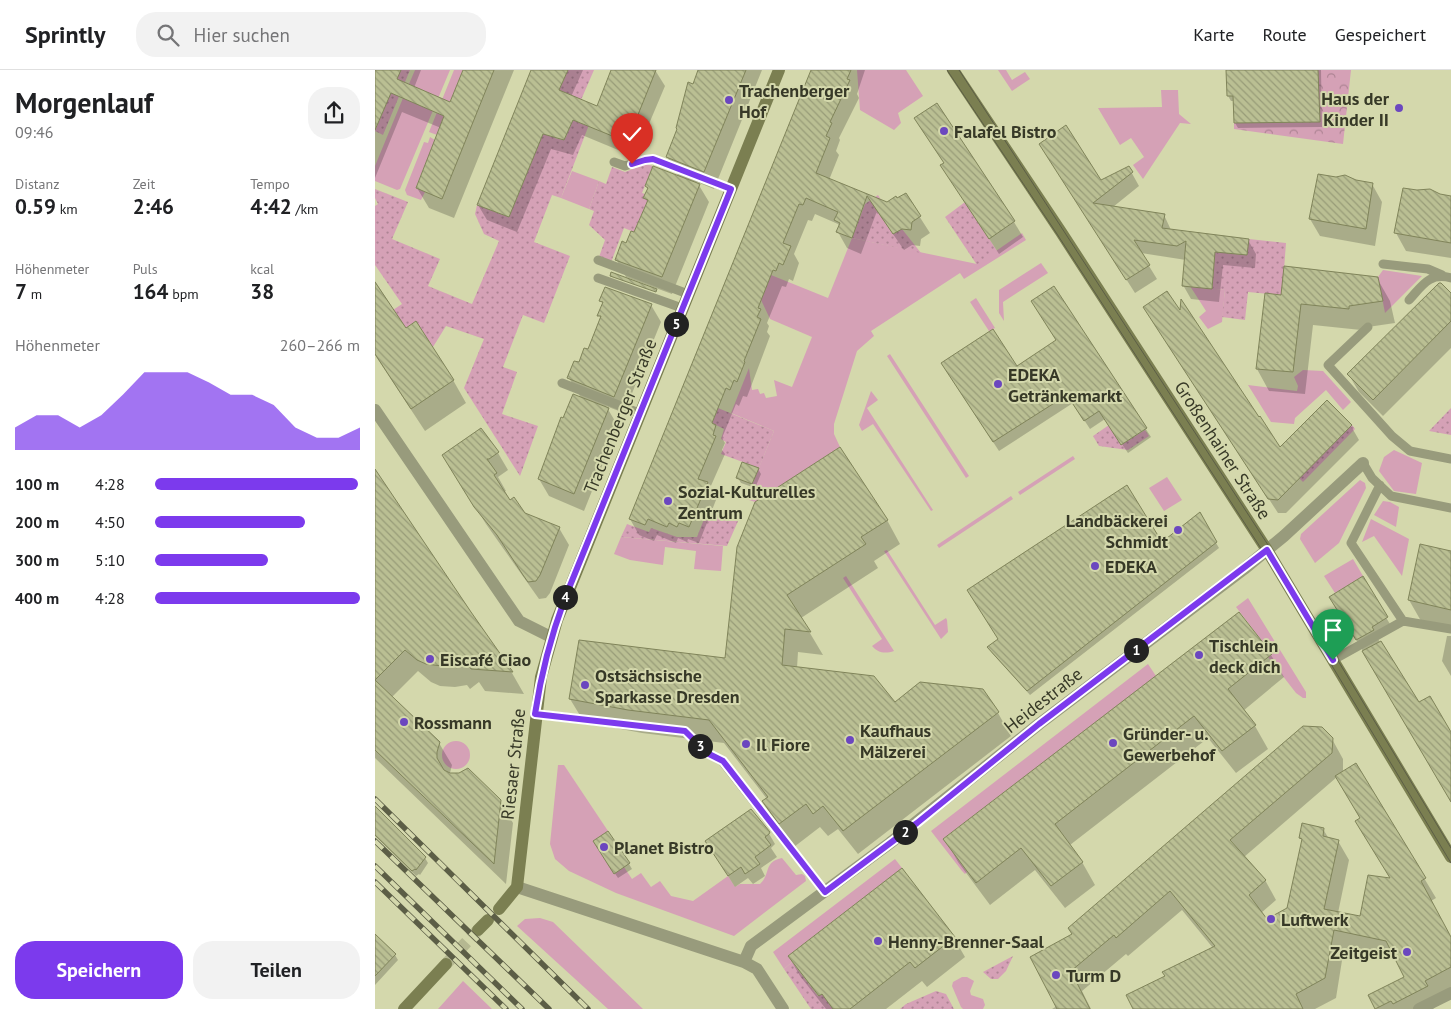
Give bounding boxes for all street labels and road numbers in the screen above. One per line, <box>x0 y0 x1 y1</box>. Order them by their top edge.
street label: Trachenberger Straße <box>578 335 662 497</box>
street label: Großenhainer Straße <box>1170 376 1276 524</box>
street label: Heidestraße <box>999 662 1087 738</box>
street label: Riesaer Straße <box>496 707 530 821</box>

